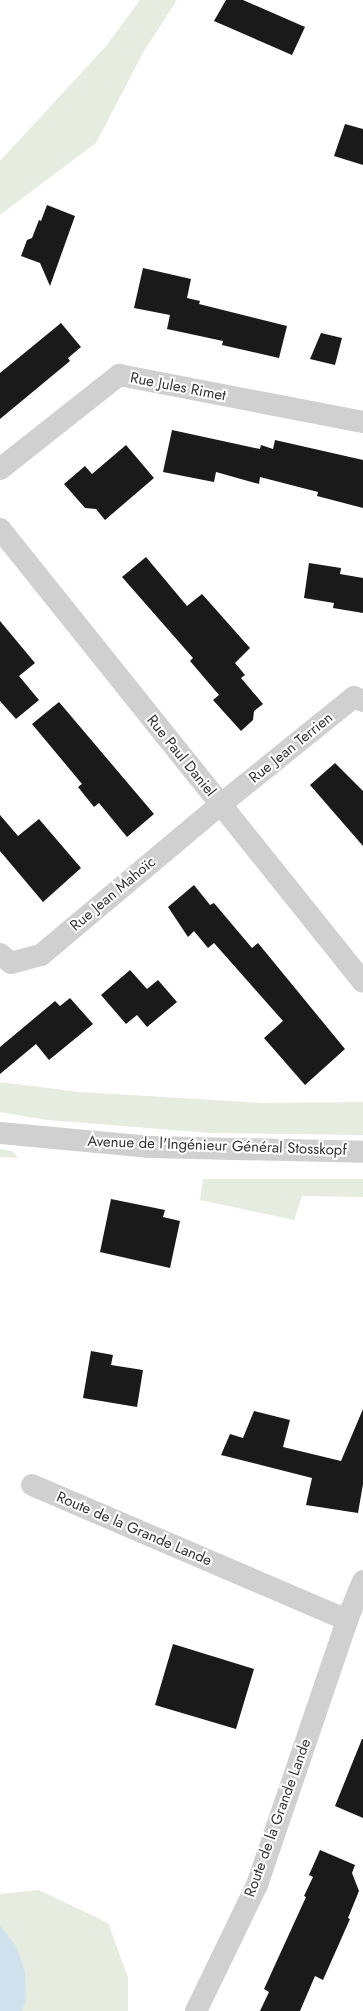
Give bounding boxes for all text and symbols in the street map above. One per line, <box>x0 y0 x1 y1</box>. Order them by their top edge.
street label: Rue Jules Rimet <box>129 369 227 405</box>
street label: Rue Jean Terrien <box>246 709 336 787</box>
street label: Rue Paul Daniel <box>143 712 219 800</box>
street label: Rue Jean Mahoïc <box>67 853 159 935</box>
street label: Avenue de l'Ingénieur Général Stosskopf <box>87 1132 347 1160</box>
street label: Route de la Grande Lande <box>54 1488 214 1570</box>
street label: Route de la Grande Lande <box>241 1736 315 1900</box>

